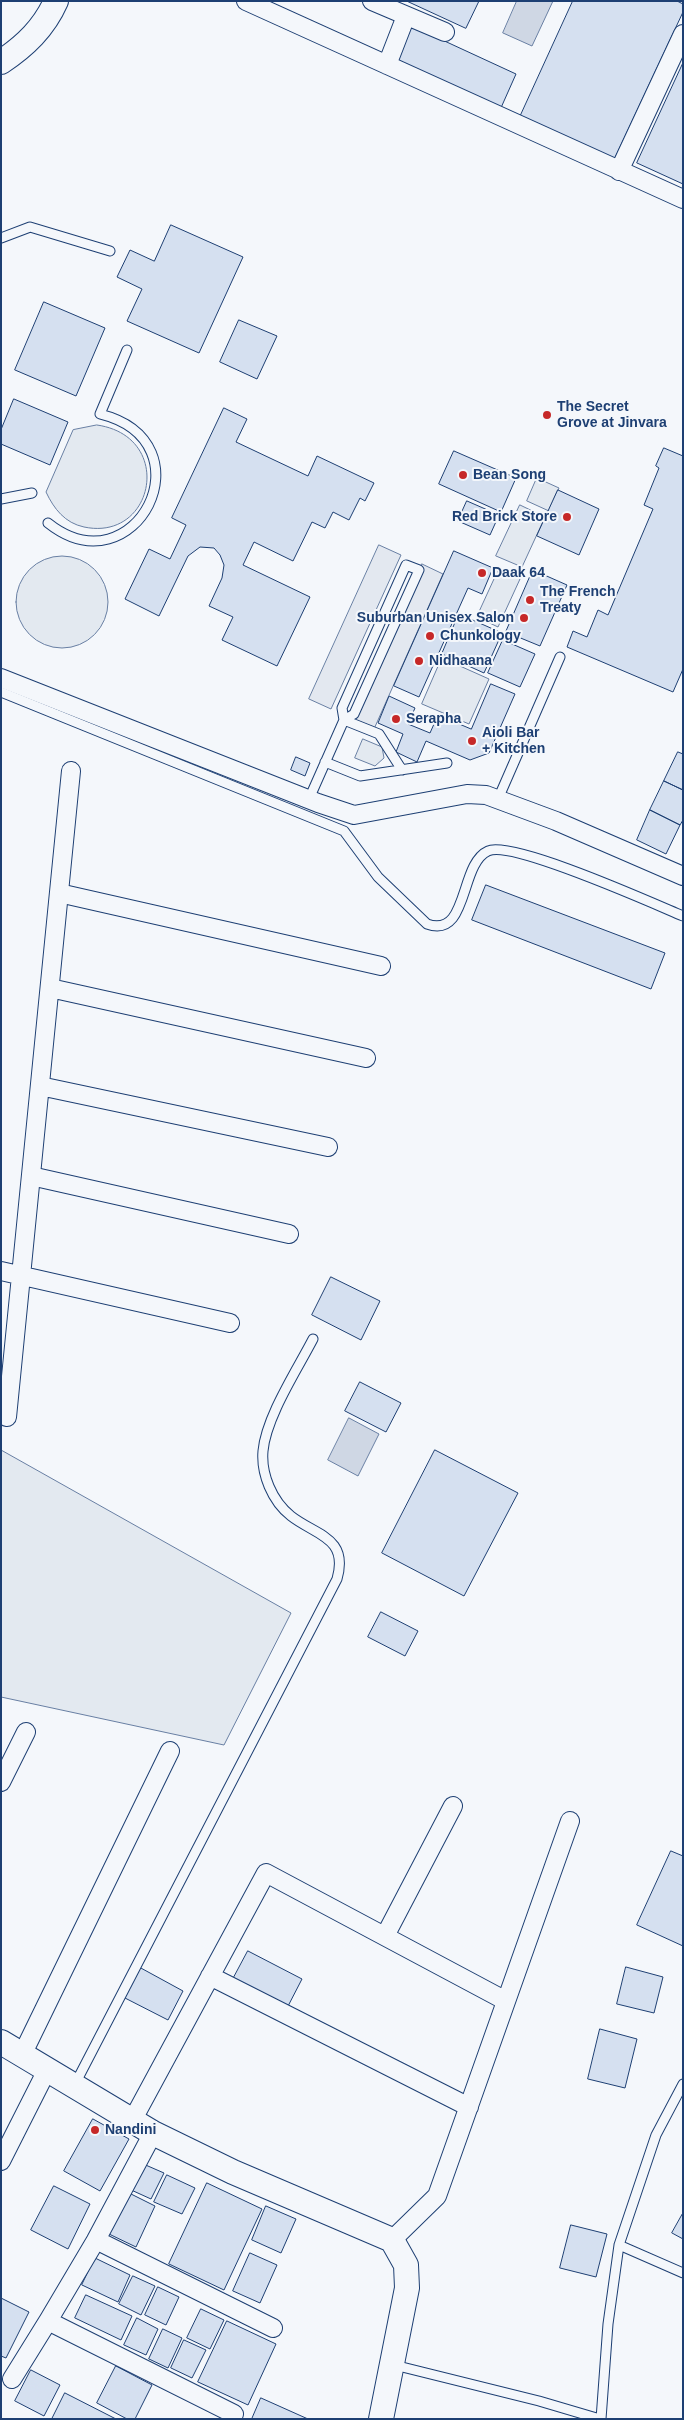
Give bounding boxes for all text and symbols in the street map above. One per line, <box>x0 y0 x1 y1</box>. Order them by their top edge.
place label: The Secret Grove at Jinvara <box>557 399 667 432</box>
marker: The Secret Grove at Jinvara <box>541 409 553 421</box>
place label: Bean Song <box>473 467 546 483</box>
marker: Bean Song <box>457 469 469 481</box>
place label: Red Brick Store <box>452 509 557 525</box>
marker: Red Brick Store <box>561 511 573 523</box>
place label: Daak 64 <box>492 565 545 581</box>
marker: Daak 64 <box>476 567 488 579</box>
place label: The French Treaty <box>540 584 615 616</box>
marker: The French Treaty <box>524 594 536 606</box>
place label: Suburban Unisex Salon <box>357 610 514 626</box>
marker: Suburban Unisex Salon <box>518 612 530 624</box>
place label: Chunkology <box>440 628 521 644</box>
marker: Chunkology <box>424 630 436 642</box>
place label: Nidhaana <box>429 653 492 669</box>
marker: Nidhaana <box>413 655 425 667</box>
place label: Serapha <box>406 711 461 727</box>
marker: Serapha <box>390 713 402 725</box>
place label: Aioli Bar + Kitchen <box>482 725 545 758</box>
marker: Aioli Bar + Kitchen <box>466 735 478 747</box>
place label: Nandini <box>105 2122 156 2138</box>
marker: Nandini <box>89 2124 101 2136</box>

